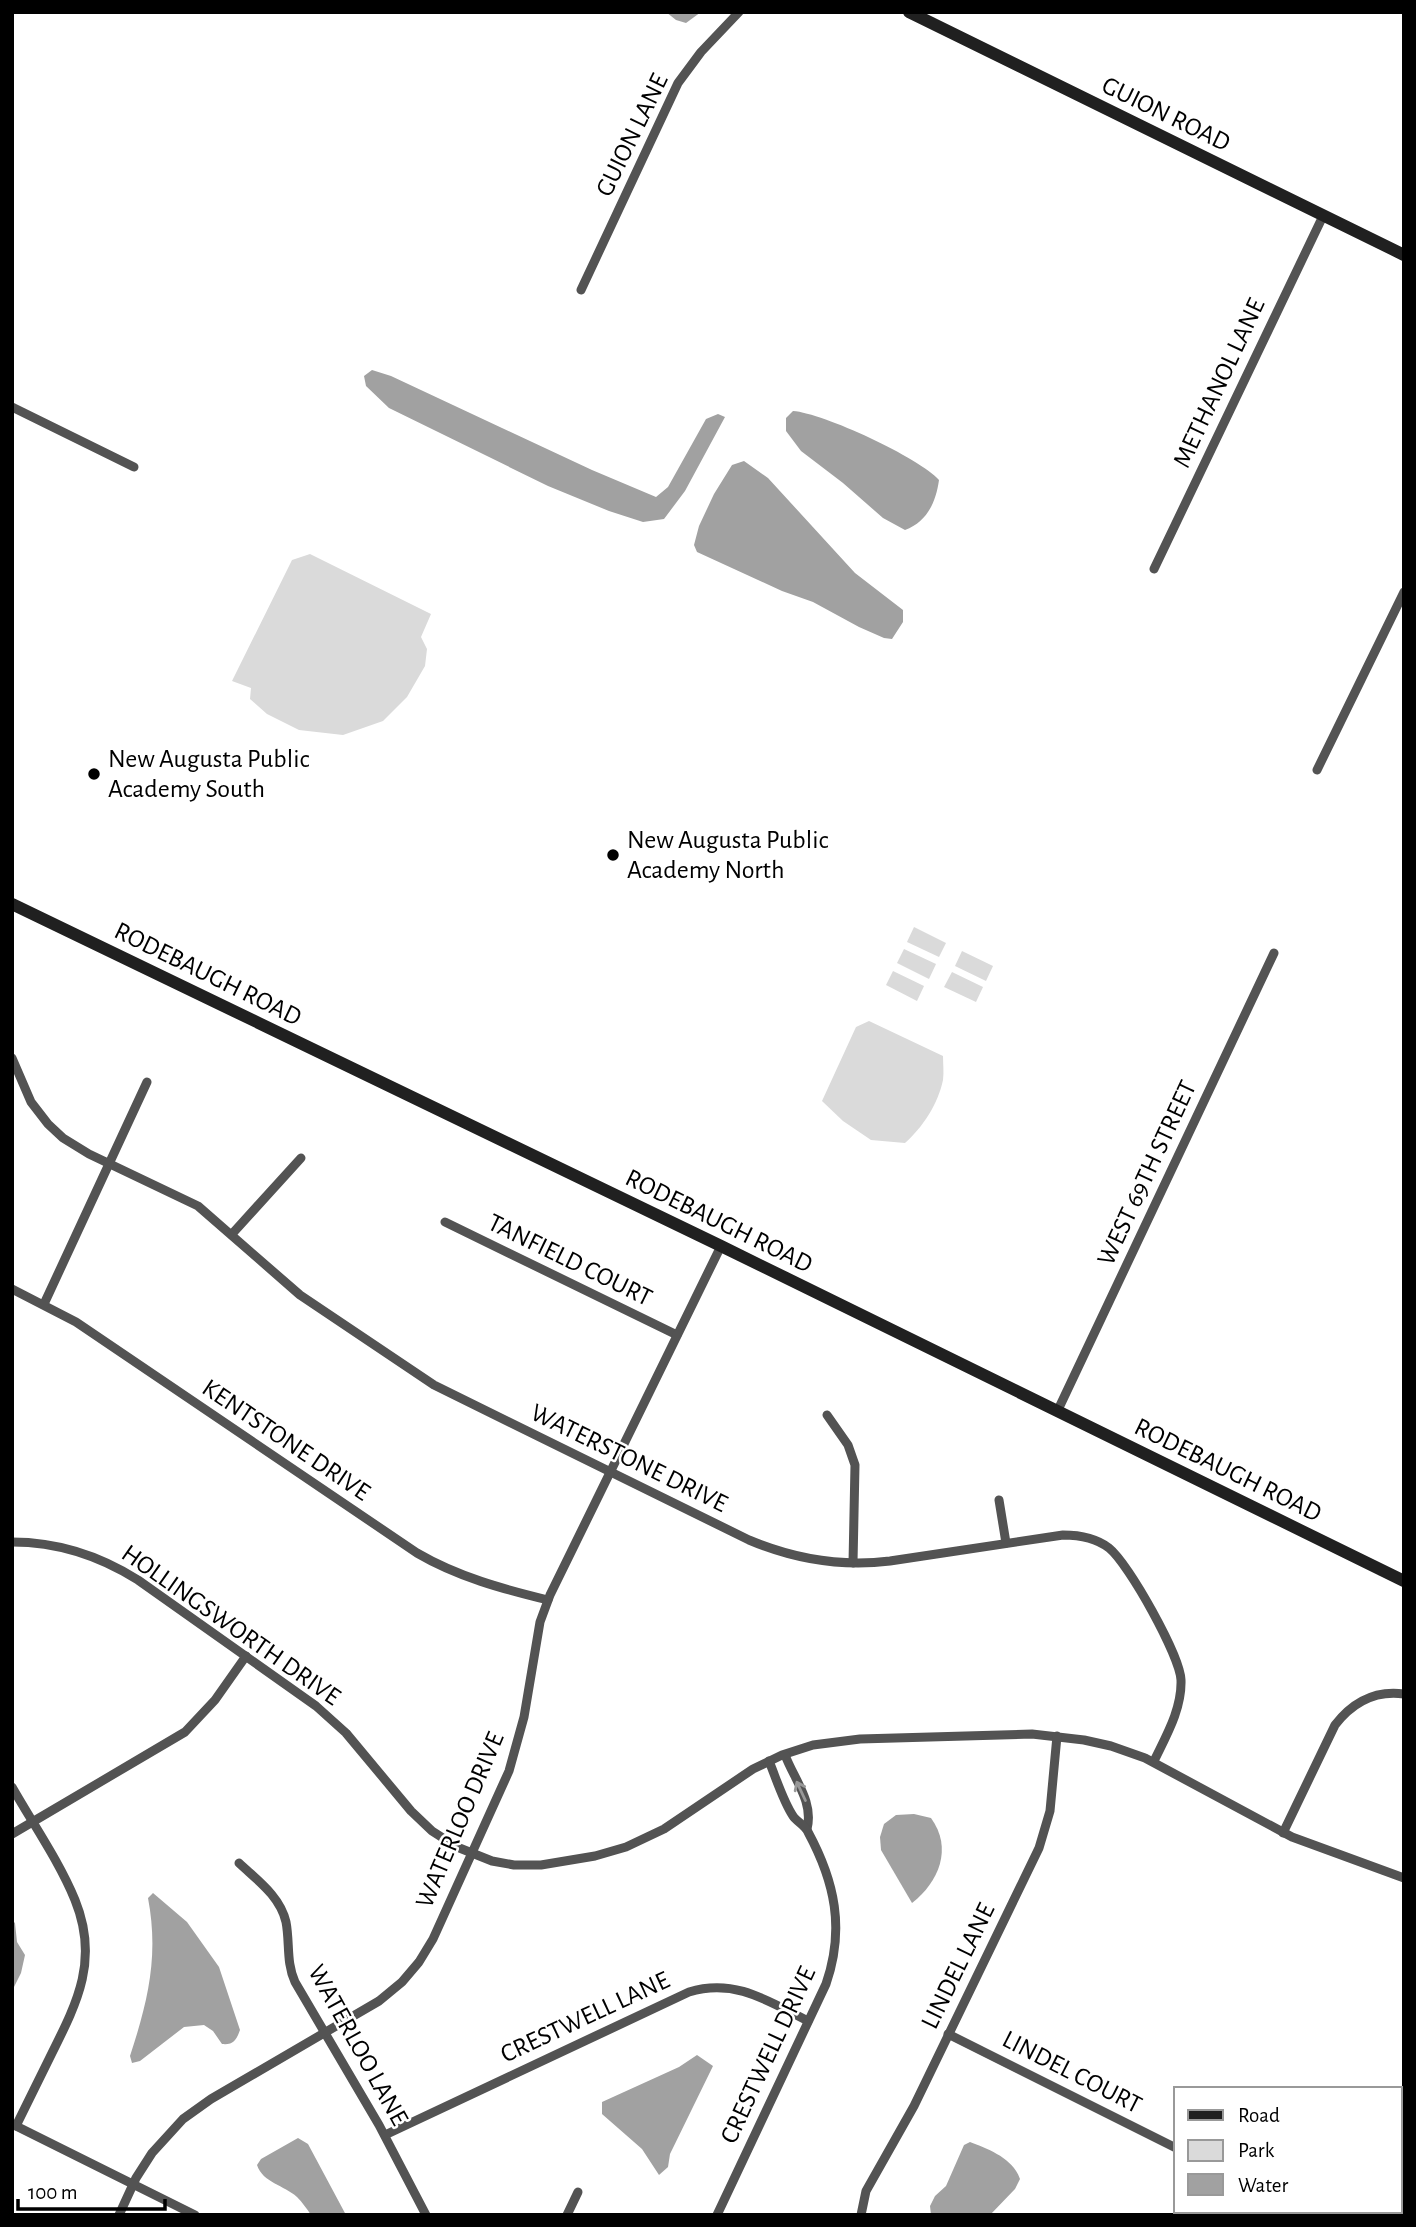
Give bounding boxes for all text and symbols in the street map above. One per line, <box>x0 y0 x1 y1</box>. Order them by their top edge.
street label: GUION LANE <box>591 69 673 201</box>
street label: GUION ROAD <box>1098 72 1234 156</box>
street label: METHANOL LANE <box>1168 294 1270 472</box>
place label: New Augusta Public Academy South <box>108 746 309 802</box>
marker: New Augusta Public Academy South <box>86 766 102 782</box>
place label: New Augusta Public Academy North <box>627 827 828 883</box>
marker: New Augusta Public Academy North <box>605 847 621 863</box>
street label: RODEBAUGH ROAD <box>110 917 306 1031</box>
street label: WEST 69TH STREET <box>1093 1076 1201 1269</box>
street label: RODEBAUGH ROAD <box>621 1164 817 1278</box>
street label: TANFIELD COURT <box>484 1209 656 1311</box>
street label: KENTSTONE DRIVE <box>197 1374 375 1506</box>
street label: WATERSTONE DRIVE <box>526 1399 732 1517</box>
street label: RODEBAUGH ROAD <box>1130 1413 1326 1527</box>
street label: HOLLINGSWORTH DRIVE <box>117 1540 345 1710</box>
street label: WATERLOO DRIVE <box>411 1728 509 1912</box>
one-way arrow <box>794 1781 807 1802</box>
street label: LINDEL LANE <box>916 1899 1000 2033</box>
street label: WATERLOO LANE <box>303 1960 413 2130</box>
street label: CRESTWELL DRIVE <box>716 1963 820 2147</box>
street label: CRESTWELL LANE <box>497 1967 673 2067</box>
street label: LINDEL COURT <box>998 2026 1146 2118</box>
legend <box>1174 2087 1402 2213</box>
text: Road <box>1238 2105 1280 2126</box>
text: Park <box>1238 2140 1275 2161</box>
scale bar <box>18 2168 164 2212</box>
text: Water <box>1238 2175 1288 2196</box>
text: 100 m <box>28 2182 78 2203</box>

